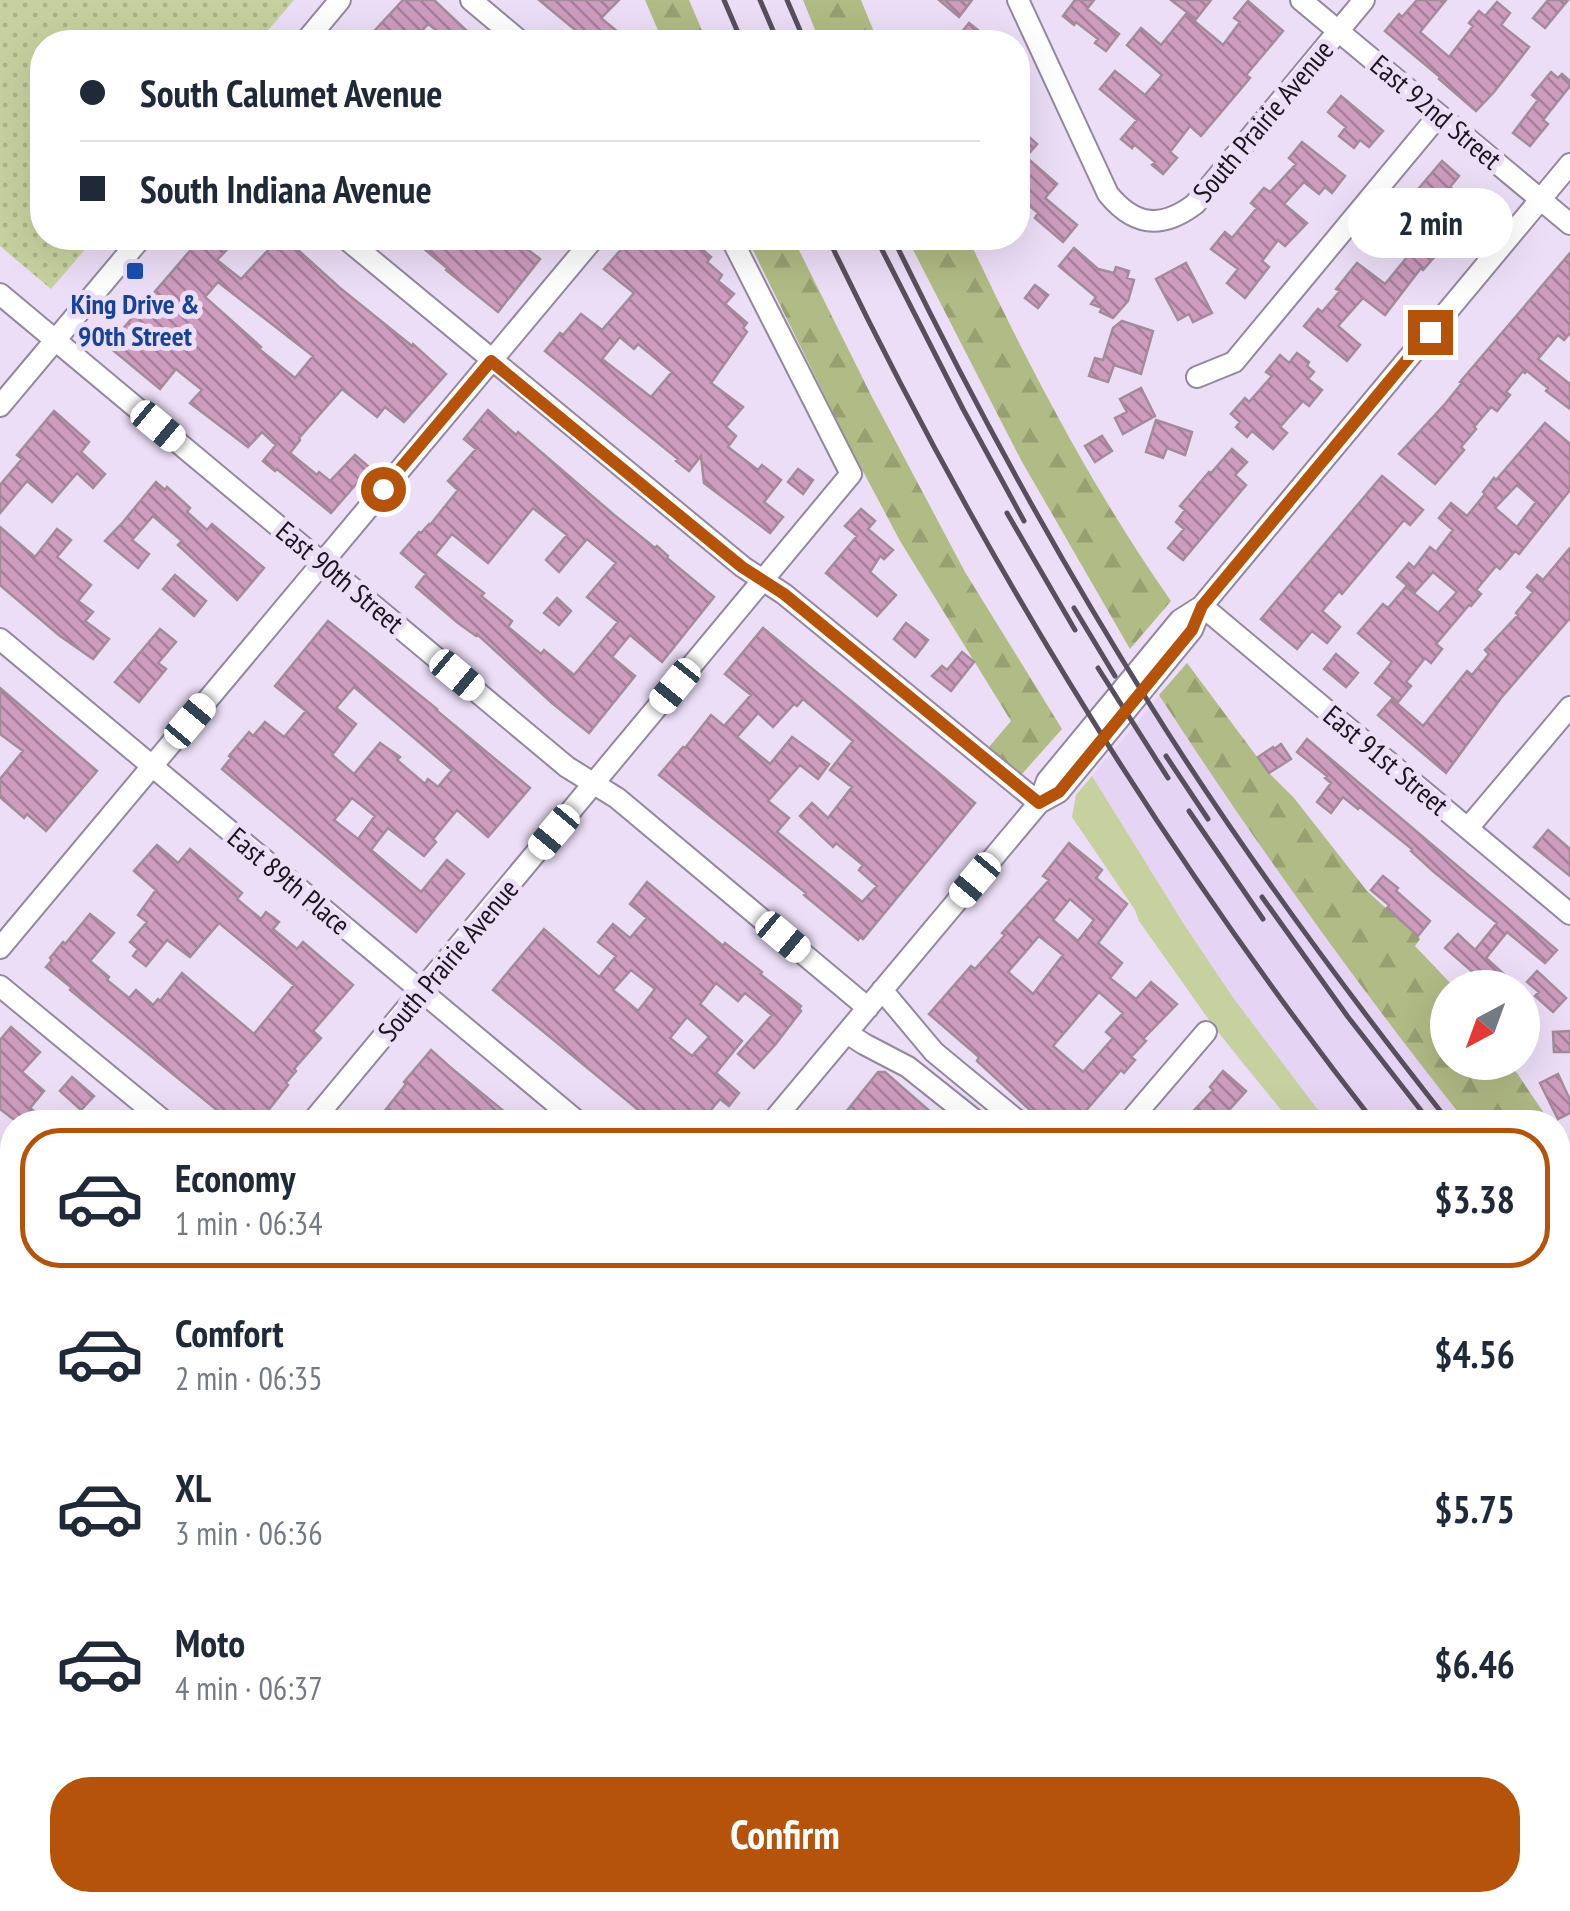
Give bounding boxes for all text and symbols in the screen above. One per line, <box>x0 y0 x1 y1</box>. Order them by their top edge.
street label: South Prairie Avenue <box>1184 32 1341 209</box>
street label: East 92nd Street <box>1363 46 1510 177</box>
text: South Calumet Avenue <box>140 68 443 117</box>
text: South Indiana Avenue <box>140 164 432 213</box>
callout: 2 min <box>1348 187 1512 257</box>
text: 2 min <box>1398 202 1463 244</box>
marker: King Drive & 90th Street <box>124 260 146 282</box>
place label: King Drive & 90th Street <box>71 285 199 354</box>
route end <box>1408 310 1453 355</box>
car <box>125 395 191 457</box>
route start <box>361 467 406 512</box>
street label: East 90th Street <box>269 512 412 641</box>
car <box>424 644 490 706</box>
car <box>644 653 706 719</box>
car <box>159 688 221 754</box>
street label: East 91st Street <box>1316 696 1457 823</box>
car <box>523 799 585 865</box>
street label: East 89th Place <box>220 819 358 943</box>
car <box>944 847 1006 913</box>
street label: South Prairie Avenue <box>369 871 526 1048</box>
car <box>750 906 816 968</box>
north arrow <box>1430 970 1540 1080</box>
map controls <box>1430 970 1540 1080</box>
icon: car <box>55 1153 145 1243</box>
text: Economy <box>175 1153 295 1202</box>
text: $3.38 <box>1434 1174 1515 1223</box>
text: 1 min · 06:34 <box>175 1202 323 1244</box>
icon: car <box>55 1308 145 1398</box>
text: Comfort <box>175 1308 284 1357</box>
text: $4.56 <box>1434 1329 1515 1378</box>
text: 2 min · 06:35 <box>175 1357 323 1399</box>
icon: car <box>55 1463 145 1553</box>
text: XL <box>175 1463 211 1512</box>
text: $5.75 <box>1434 1484 1515 1533</box>
text: 3 min · 06:36 <box>175 1512 323 1554</box>
icon: car <box>55 1618 145 1708</box>
text: Moto <box>175 1618 245 1667</box>
text: $6.46 <box>1434 1639 1515 1688</box>
text: 4 min · 06:37 <box>175 1667 323 1709</box>
button: Confirm <box>50 1777 1520 1892</box>

